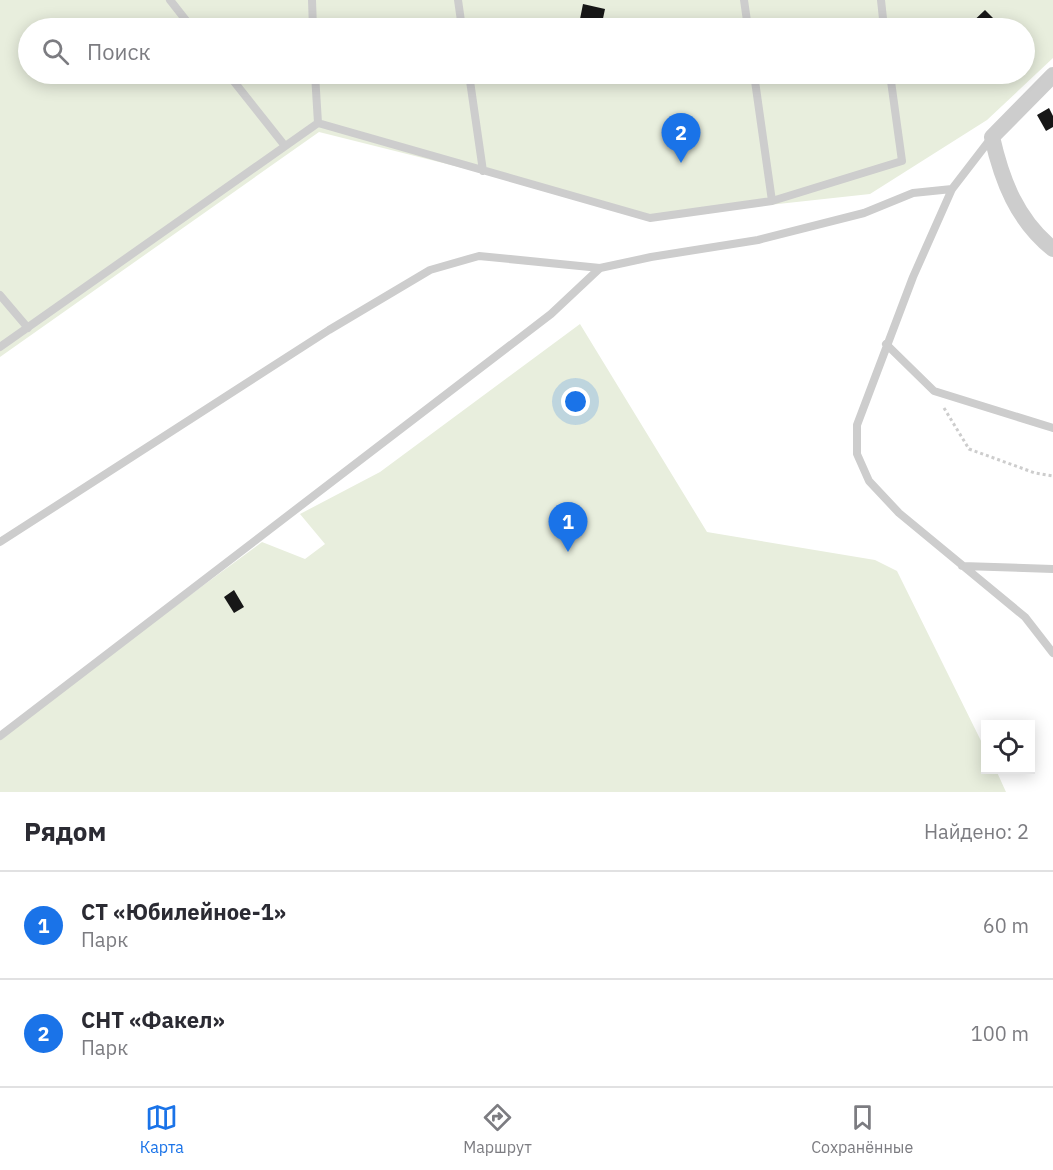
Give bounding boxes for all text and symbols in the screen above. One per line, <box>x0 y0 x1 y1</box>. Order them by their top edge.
search box <box>18 18 1035 84</box>
icon: search <box>39 35 72 68</box>
text: Поиск <box>87 37 151 66</box>
pin: 2 <box>662 114 700 163</box>
your location <box>561 387 590 416</box>
pin: 1 <box>548 502 588 552</box>
map controls <box>981 720 1035 774</box>
button: locate <box>981 720 1035 774</box>
text: Рядом <box>24 814 106 848</box>
text: Найдено: 2 <box>924 818 1029 845</box>
text: СТ «Юбилейное-1» <box>81 897 286 926</box>
text: 1 <box>38 912 50 939</box>
text: 60 m <box>983 912 1029 939</box>
text: Парк <box>81 926 128 953</box>
text: СНТ «Факел» <box>81 1005 225 1034</box>
text: 2 <box>38 1020 50 1047</box>
text: 100 m <box>971 1020 1029 1047</box>
text: Парк <box>81 1034 128 1061</box>
tab: Карта <box>140 1101 184 1157</box>
tab: Маршрут <box>463 1101 532 1157</box>
tab: Сохранённые <box>811 1101 913 1157</box>

